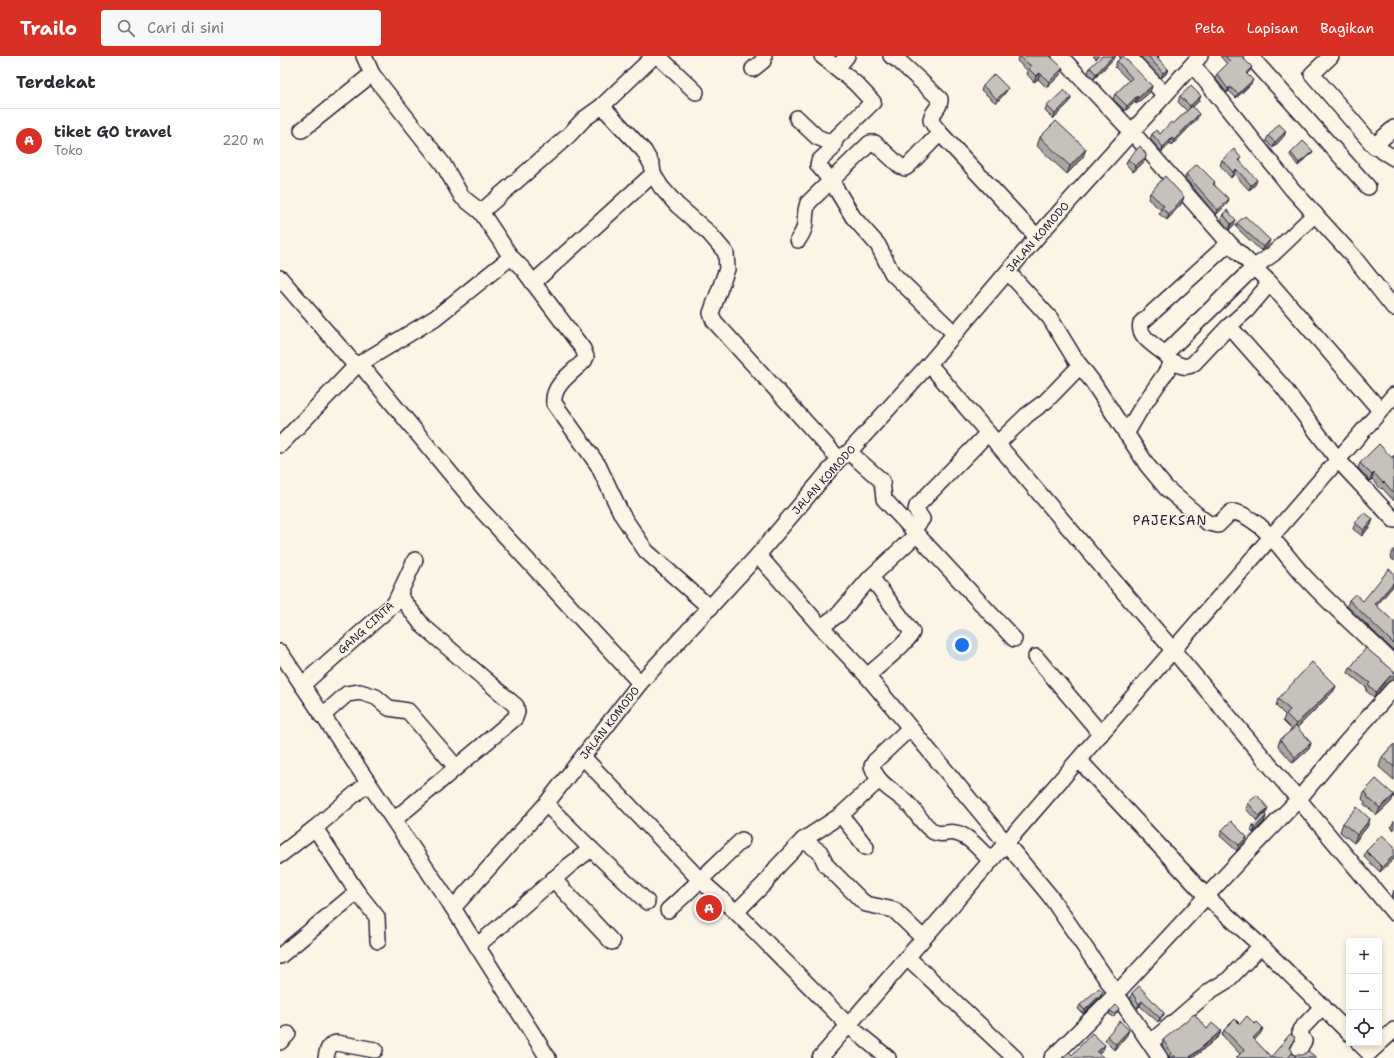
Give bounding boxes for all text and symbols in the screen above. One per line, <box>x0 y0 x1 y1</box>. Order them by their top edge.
search box <box>101 10 381 46</box>
text: Trailo <box>20 16 77 41</box>
icon: search <box>115 17 137 39</box>
text: Cari di sini <box>147 18 224 38</box>
text: Peta <box>1195 19 1225 37</box>
text: Lapisan <box>1247 19 1298 37</box>
text: Bagikan <box>1320 19 1374 37</box>
text: Terdekat <box>16 71 96 93</box>
text: tiket GO travel <box>54 122 172 142</box>
text: A <box>24 132 34 149</box>
text: 220 m <box>222 132 264 149</box>
text: Toko <box>54 142 83 159</box>
street label: JALAN KOMODO <box>1003 199 1073 275</box>
street label: JALAN KOMODO <box>789 442 859 518</box>
district label: PAJEKSAN <box>1133 512 1207 529</box>
street label: GANG CINTA <box>335 599 397 657</box>
your location <box>952 635 972 655</box>
street label: JALAN KOMODO <box>577 683 643 762</box>
pin: A <box>696 893 722 923</box>
map controls <box>1346 938 1382 1046</box>
button: + <box>1346 938 1382 974</box>
button: − <box>1346 974 1382 1010</box>
button: locate <box>1346 1010 1382 1046</box>

